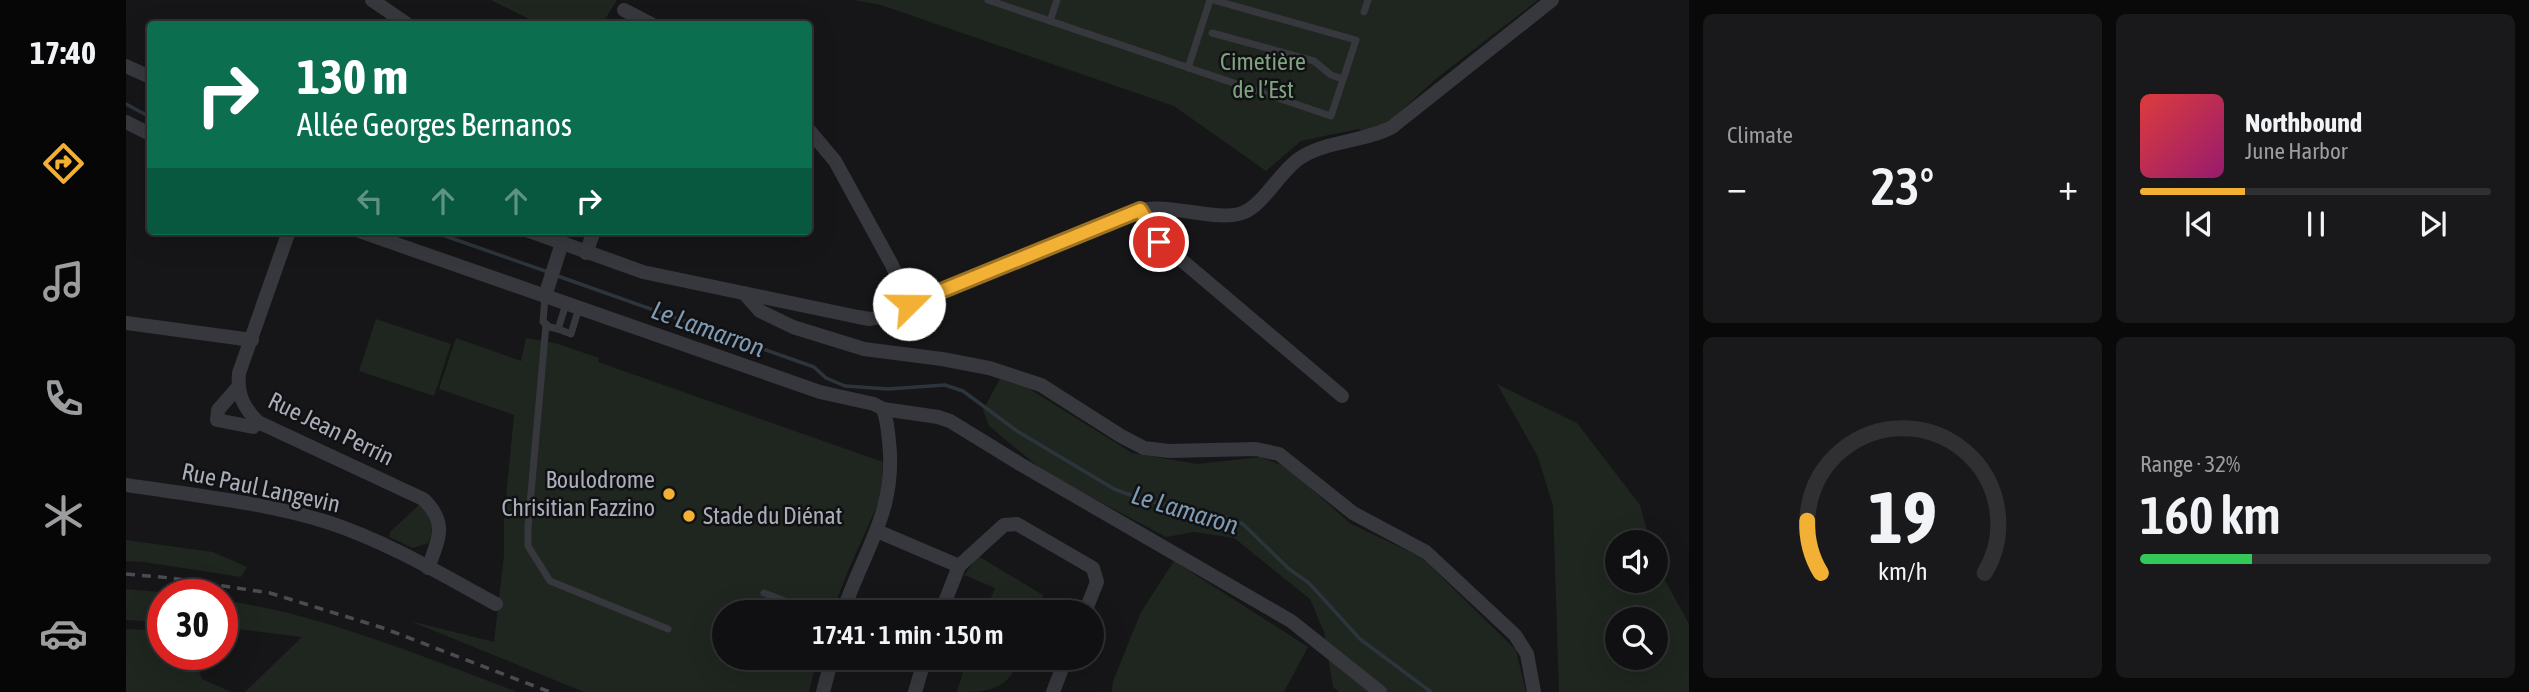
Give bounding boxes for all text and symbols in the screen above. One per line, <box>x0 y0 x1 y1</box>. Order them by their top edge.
text: 17:40 <box>30 34 96 71</box>
text: 130 m <box>297 48 408 104</box>
park label: Cimetière de l’Est <box>1220 48 1306 103</box>
icon: right <box>182 49 273 140</box>
text: Allée Georges Bernanos <box>297 106 572 143</box>
text: Northbound <box>2245 108 2362 138</box>
text: Climate <box>1727 122 1793 148</box>
text: June Harbor <box>2245 138 2348 164</box>
icon: directions <box>39 139 88 188</box>
text: 23° <box>1871 156 1934 216</box>
text: − <box>1727 165 1747 208</box>
text: + <box>2058 165 2078 208</box>
icon: left <box>351 182 389 220</box>
icon: ahead <box>424 182 462 220</box>
icon: ahead <box>497 182 535 220</box>
icon: right <box>570 182 608 220</box>
icon: previous <box>2180 205 2218 243</box>
icon: pause <box>2297 205 2335 243</box>
icon: next <box>2414 205 2452 243</box>
pin <box>1129 212 1189 272</box>
icon: arrive <box>1140 223 1178 261</box>
icon: music <box>39 257 88 306</box>
position arrow <box>872 267 946 341</box>
water label: Le Lamarron <box>648 295 769 363</box>
icon: phone <box>39 374 88 423</box>
street label: Rue Jean Perrin <box>264 387 398 471</box>
text: Range · 32% <box>2140 451 2240 477</box>
street label: Rue Paul Langevin <box>180 458 343 517</box>
place label: Boulodrome Chrisitian Fazzino <box>501 466 655 521</box>
text: 19 <box>1868 476 1937 559</box>
water label: Le Lamaron <box>1128 480 1242 541</box>
text: 160 km <box>2140 485 2281 545</box>
marker: Boulodrome Chrisitian Fazzino <box>661 486 677 502</box>
icon: climate <box>39 491 88 540</box>
place label: Stade du Diénat <box>703 502 843 529</box>
marker: Stade du Diénat <box>681 508 697 524</box>
map controls <box>1605 530 1668 670</box>
button: sound <box>1605 530 1668 593</box>
text: km/h <box>1878 557 1927 585</box>
speed limit sign: 30 <box>147 579 238 670</box>
button: search <box>1605 607 1668 670</box>
icon: car <box>39 609 88 658</box>
text: 17:41 · 1 min · 150 m <box>813 620 1003 650</box>

